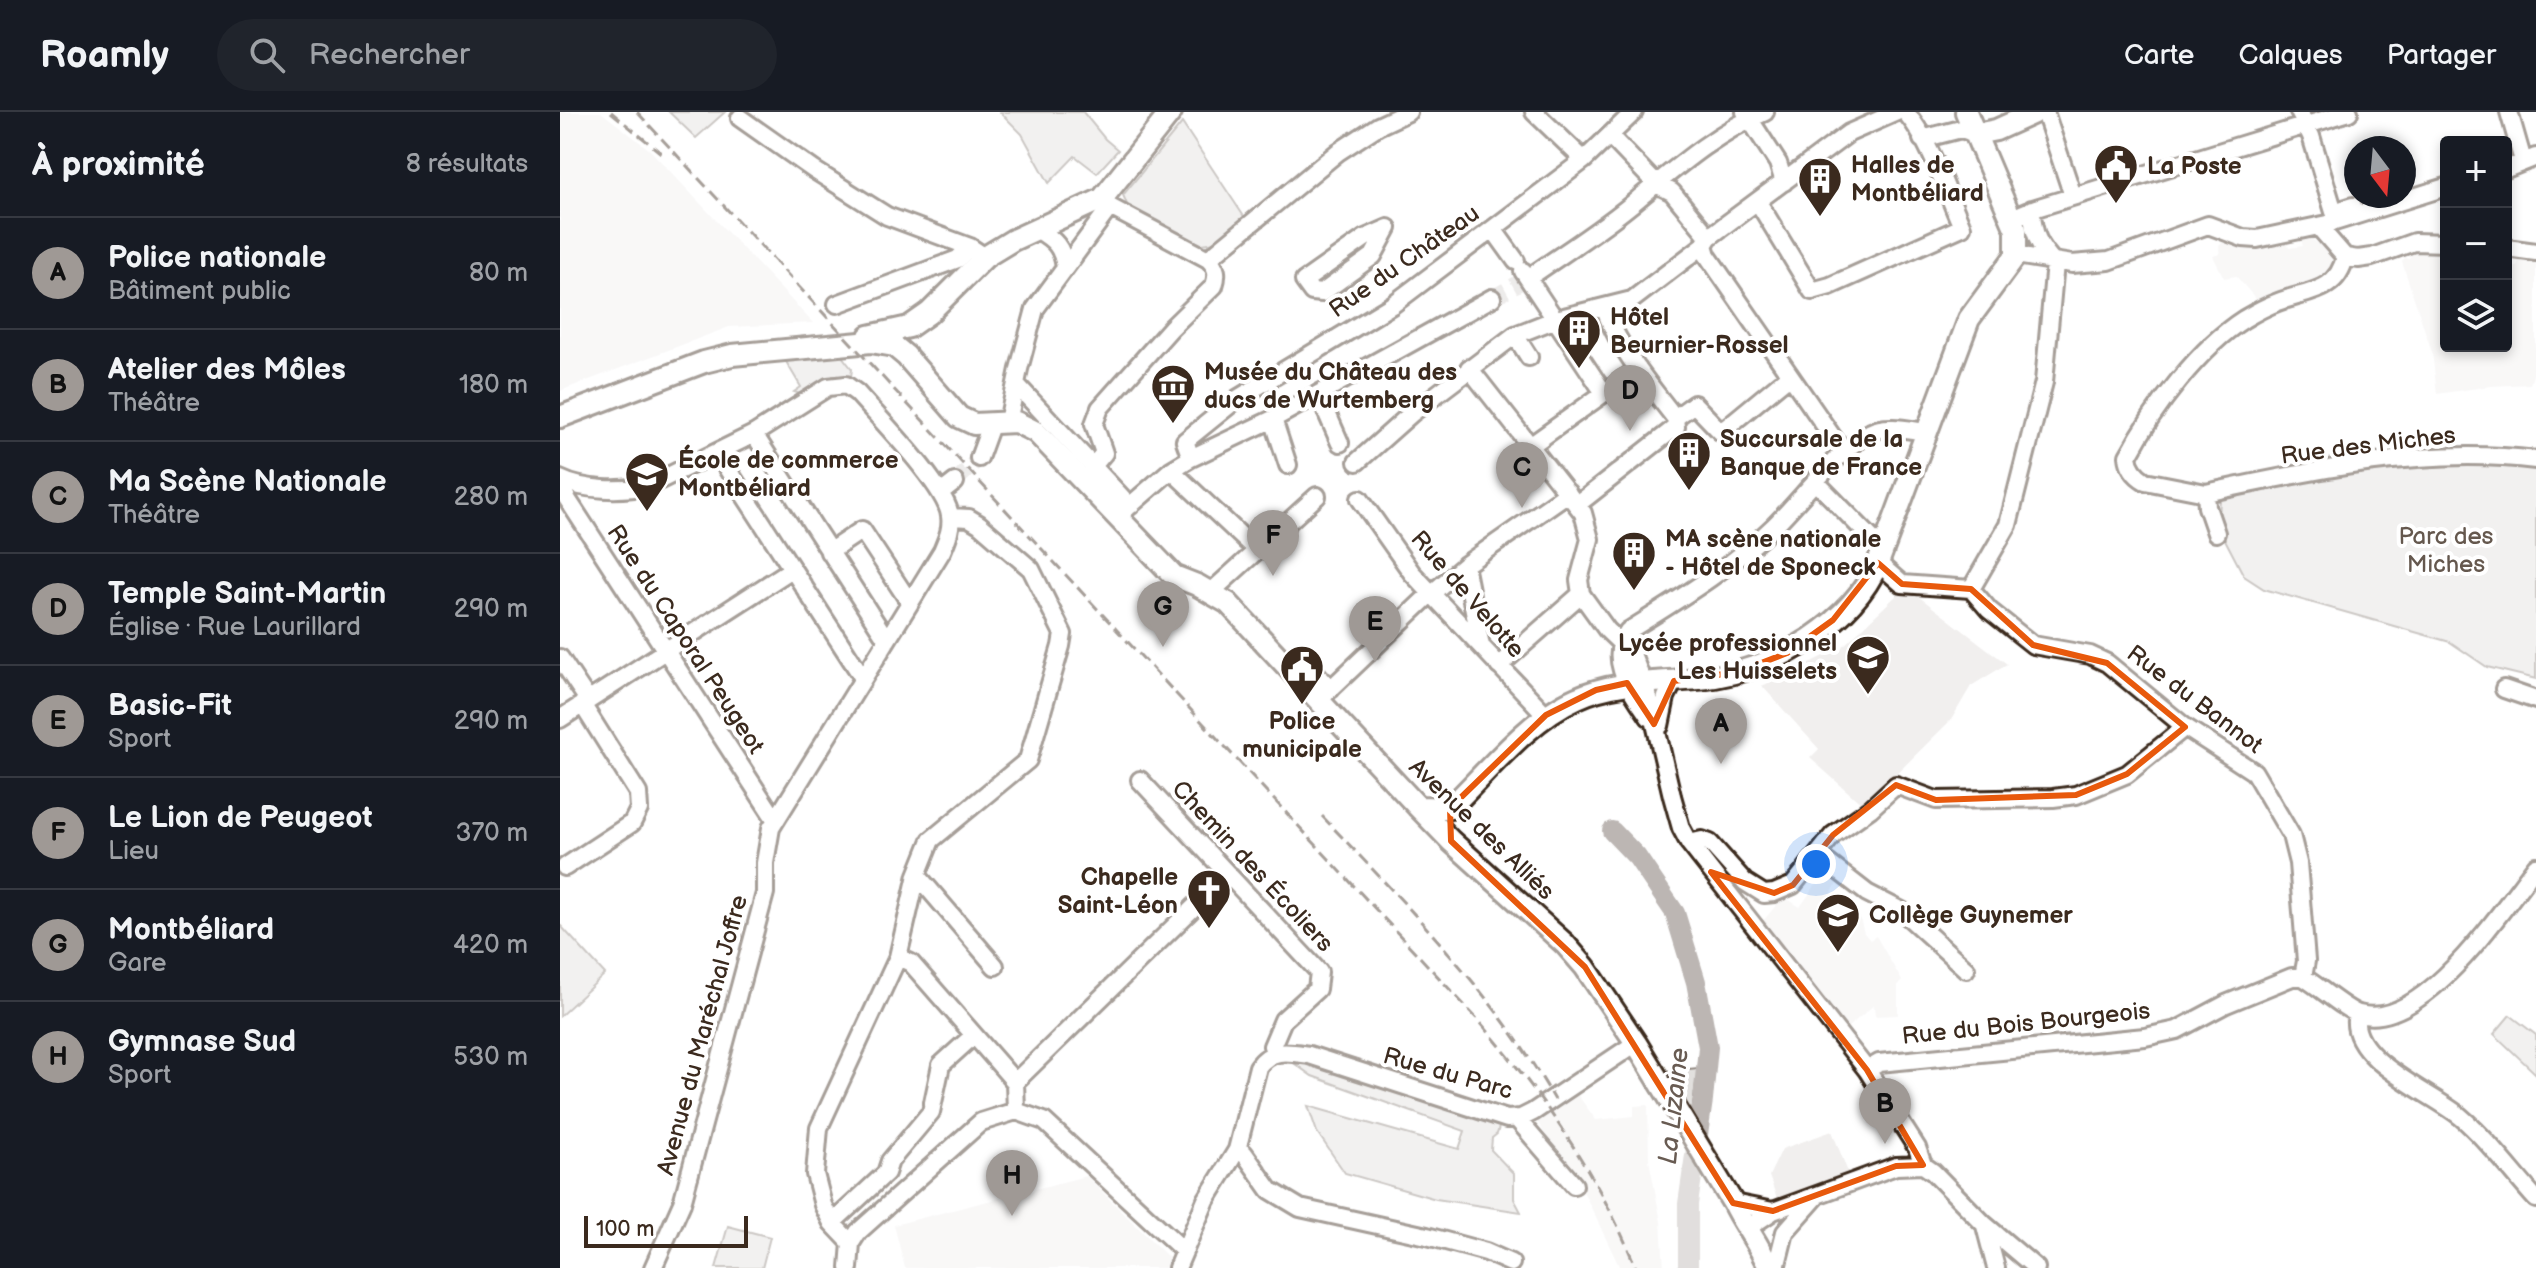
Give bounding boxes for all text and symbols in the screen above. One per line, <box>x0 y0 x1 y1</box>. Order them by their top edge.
search box <box>217 19 777 91</box>
text: Roamly <box>40 33 169 78</box>
icon: search <box>245 33 289 77</box>
text: Rechercher <box>309 37 470 73</box>
text: Carte <box>2124 39 2194 72</box>
text: Calques <box>2238 39 2343 72</box>
text: Partager <box>2387 39 2496 72</box>
north arrow <box>2344 136 2416 208</box>
map controls <box>2440 136 2512 352</box>
button: + <box>2440 136 2512 208</box>
public building icon: La Poste <box>2092 142 2140 205</box>
text: À proximité <box>32 144 205 185</box>
text: 8 résultats <box>406 149 528 180</box>
place label: Halles de Montbéliard <box>1851 151 1984 208</box>
place label: La Poste <box>2147 152 2242 181</box>
building icon: Halles de Montbéliard <box>1796 155 1844 218</box>
street label: Rue du Château <box>1324 199 1485 324</box>
button: − <box>2440 208 2512 280</box>
text: Police nationale <box>108 240 326 276</box>
text: A <box>50 258 66 289</box>
text: 80 m <box>469 258 528 289</box>
text: Bâtiment public <box>108 276 291 307</box>
button: layers <box>2440 280 2512 352</box>
place label: Hôtel Beurnier-Rossel <box>1610 303 1789 360</box>
building icon: Hôtel Beurnier-Rossel <box>1555 307 1603 370</box>
text: Atelier des Môles <box>108 352 346 388</box>
place label: Musée du Château des ducs de Wurtemberg <box>1204 358 1457 415</box>
museum icon: Musée du Château des ducs de Wurtemberg <box>1149 362 1197 425</box>
pin: D <box>1604 365 1656 431</box>
text: B <box>49 370 67 401</box>
text: 180 m <box>459 370 528 401</box>
text: Théâtre <box>108 388 200 419</box>
street label: Rue des Miches <box>2279 420 2457 471</box>
place label: Succursale de la Banque de France <box>1720 425 1922 482</box>
building icon: Succursale de la Banque de France <box>1665 429 1713 492</box>
pin: C <box>1496 442 1548 508</box>
place label: École de commerce Montbéliard <box>678 444 899 503</box>
school or university icon: École de commerce Montbéliard <box>623 450 671 513</box>
text: Ma Scène Nationale <box>108 464 387 500</box>
text: C <box>49 482 67 513</box>
text: 280 m <box>454 482 528 513</box>
text: Théâtre <box>108 500 200 531</box>
pin: F <box>1247 510 1299 576</box>
street label: Rue du Caporal Peugeot <box>601 519 771 760</box>
park label: Parc des Miches <box>2398 522 2494 579</box>
street label: Rue de Velotte <box>1405 525 1531 664</box>
place label: MA scène nationale - Hôtel de Sponeck <box>1665 525 1881 582</box>
building icon: MA scène nationale - Hôtel de Sponeck <box>1610 529 1658 592</box>
text: Temple Saint-Martin <box>108 576 386 612</box>
pin: G <box>1137 581 1189 647</box>
text: D <box>49 594 67 625</box>
text: 290 m <box>454 594 528 625</box>
pin: E <box>1349 596 1401 662</box>
text: Église · Rue Laurillard <box>108 612 361 643</box>
place label: Lycée professionnel Les Huisselets <box>1618 629 1837 686</box>
school or university icon: Lycée professionnel Les Huisselets <box>1844 633 1892 696</box>
street label: Rue du Bannot <box>2121 639 2269 760</box>
public building icon: Police municipale <box>1278 643 1326 706</box>
text: Basic-Fit <box>108 688 232 724</box>
pin: A <box>1695 698 1747 764</box>
text: E <box>50 706 66 737</box>
text: 290 m <box>454 706 528 737</box>
place label: Police municipale <box>1242 707 1362 764</box>
text: Sport <box>108 724 171 755</box>
street label: Avenue des Alliés <box>1403 753 1560 906</box>
street label: Chemin des Écoliers <box>1166 774 1340 958</box>
text: Le Lion de Peugeot <box>108 800 372 836</box>
text: F <box>50 818 66 849</box>
text: 370 m <box>455 818 528 849</box>
text: Lieu <box>108 836 159 867</box>
your location <box>1796 844 1836 884</box>
place label: Chapelle Saint-Léon <box>1058 863 1178 920</box>
church icon: Chapelle Saint-Léon <box>1185 867 1233 930</box>
school or university icon: Collège Guynemer <box>1814 891 1862 954</box>
street label: Avenue du Maréchal Joffre <box>651 892 754 1178</box>
place label: Collège Guynemer <box>1869 901 2073 930</box>
text: Montbéliard <box>108 912 274 948</box>
text: G <box>48 930 68 961</box>
text: 420 m <box>453 930 528 961</box>
text: Gare <box>108 948 167 979</box>
street label: Rue du Bois Bourgeois <box>1901 996 2152 1051</box>
text: Gymnase Sud <box>108 1024 296 1060</box>
street label: Rue du Parc <box>1380 1041 1516 1106</box>
text: H <box>48 1042 68 1073</box>
text: 530 m <box>453 1042 528 1073</box>
water label: La Lizaine <box>1653 1046 1696 1166</box>
text: Sport <box>108 1060 171 1091</box>
pin: B <box>1859 1078 1911 1144</box>
pin: H <box>986 1150 1038 1216</box>
scale bar <box>584 1212 748 1248</box>
text: 100 m <box>596 1216 655 1243</box>

